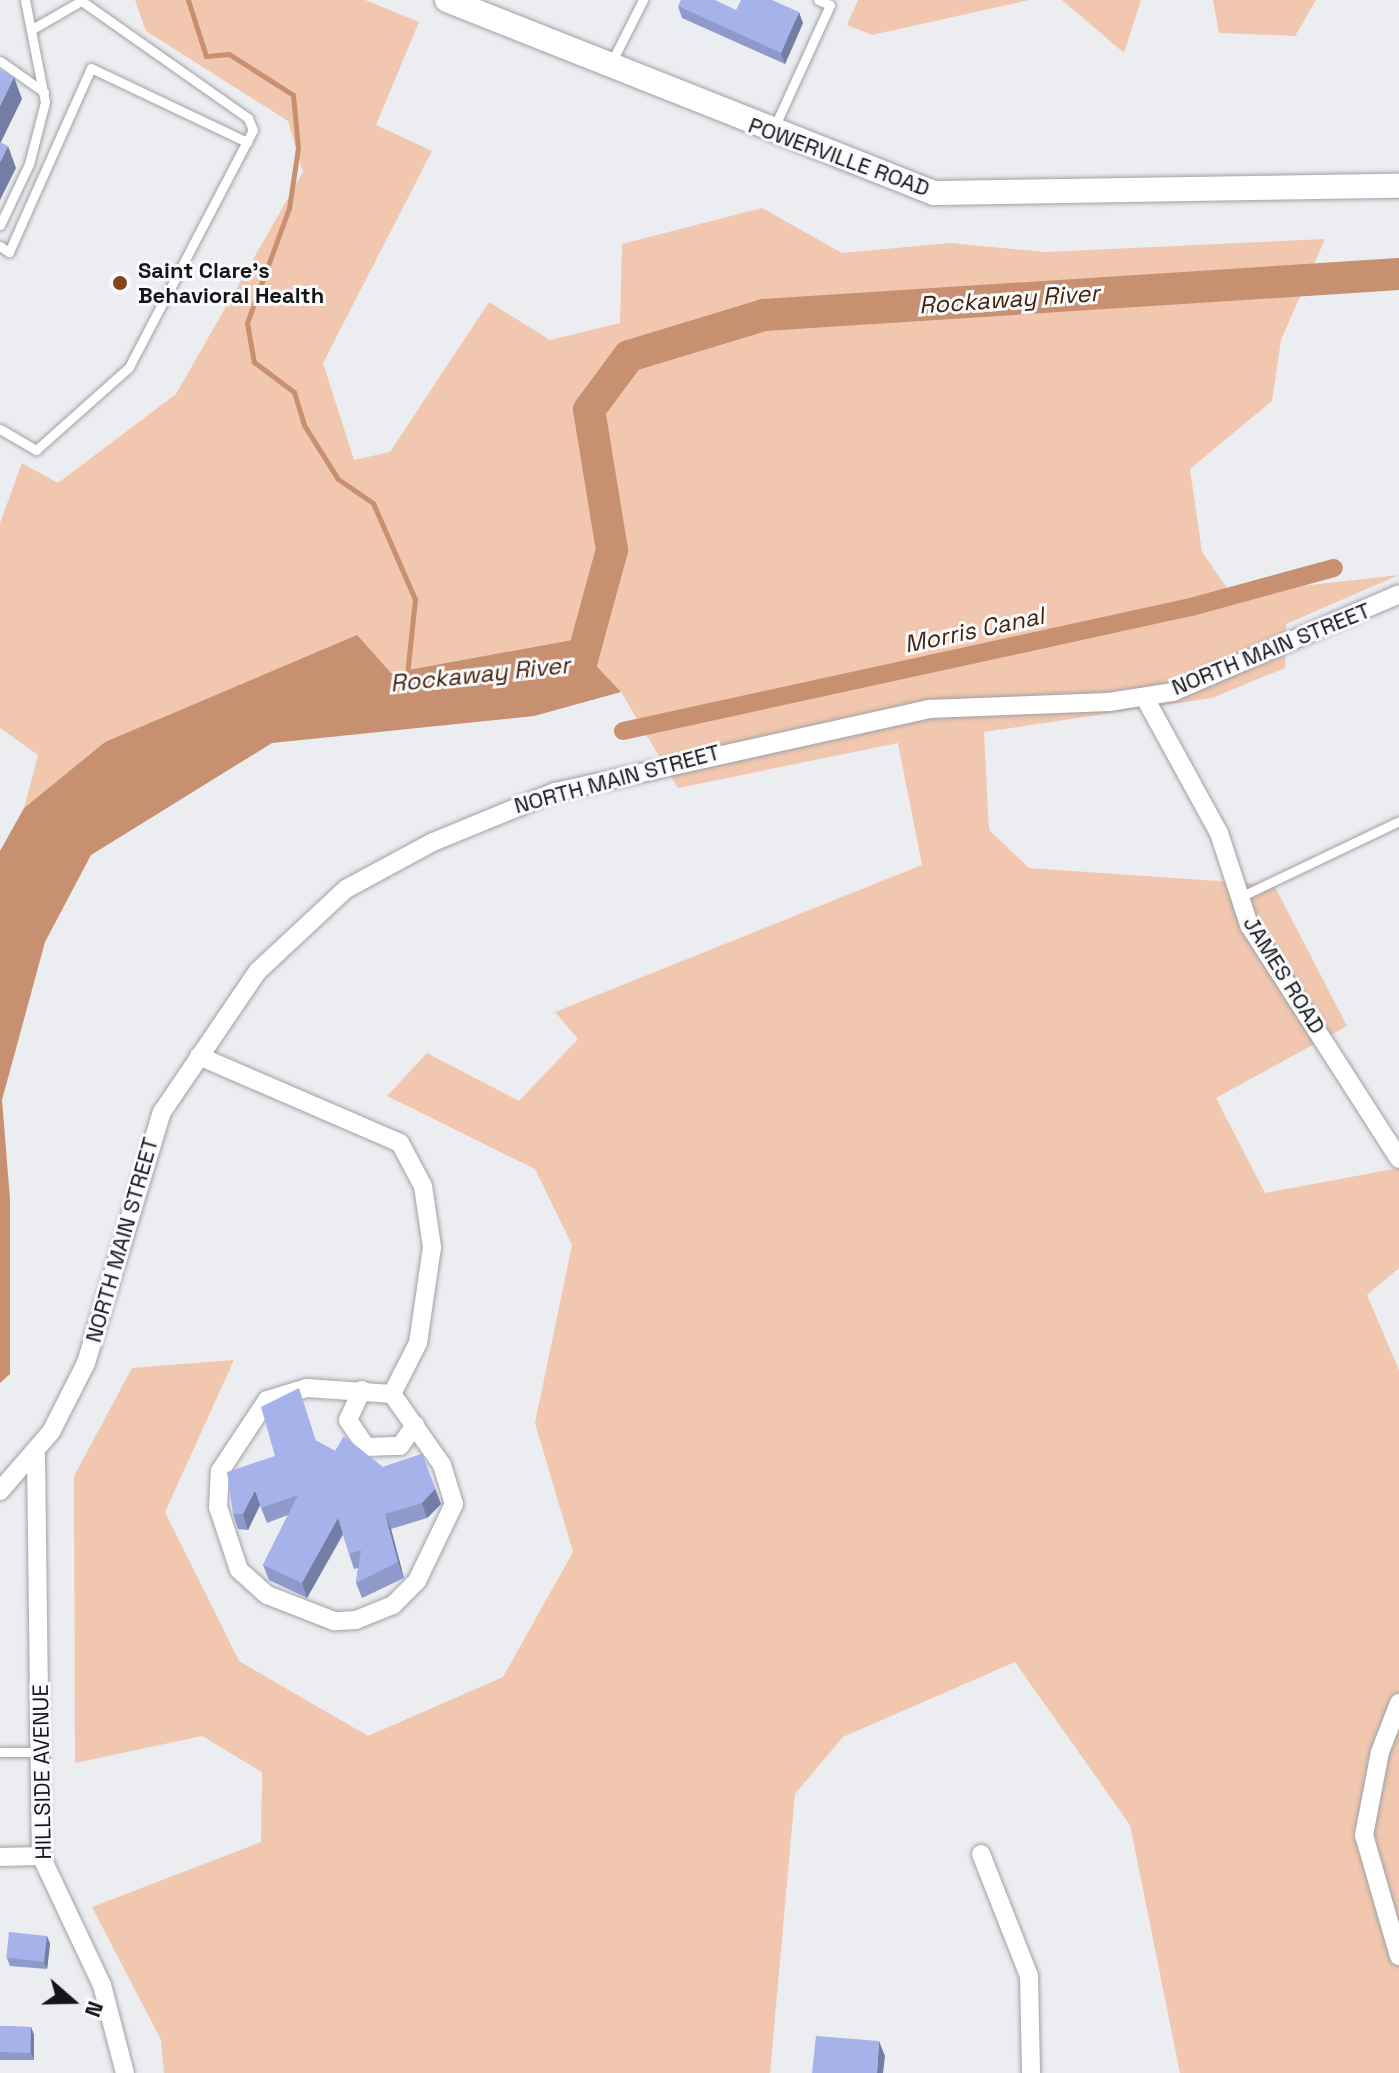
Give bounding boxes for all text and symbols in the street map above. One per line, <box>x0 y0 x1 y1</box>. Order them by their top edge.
street label: POWERVILLE ROAD <box>745 112 933 202</box>
place label: Saint Clare’s Behavioral Health <box>138 257 324 308</box>
marker: Saint Clare’s Behavioral Health <box>109 272 131 294</box>
water label: Rockaway River <box>918 278 1100 320</box>
street label: NORTH MAIN STREET <box>1168 597 1374 701</box>
water label: Morris Canal <box>902 601 1046 659</box>
water label: Rockaway River <box>389 650 571 698</box>
street label: NORTH MAIN STREET <box>511 739 723 819</box>
street label: JAMES ROAD <box>1237 911 1331 1039</box>
street label: NORTH MAIN STREET <box>80 1135 164 1345</box>
street label: HILLSIDE AVENUE <box>27 1684 57 1860</box>
north arrow <box>32 1961 112 2041</box>
text: N <box>79 1997 110 2021</box>

